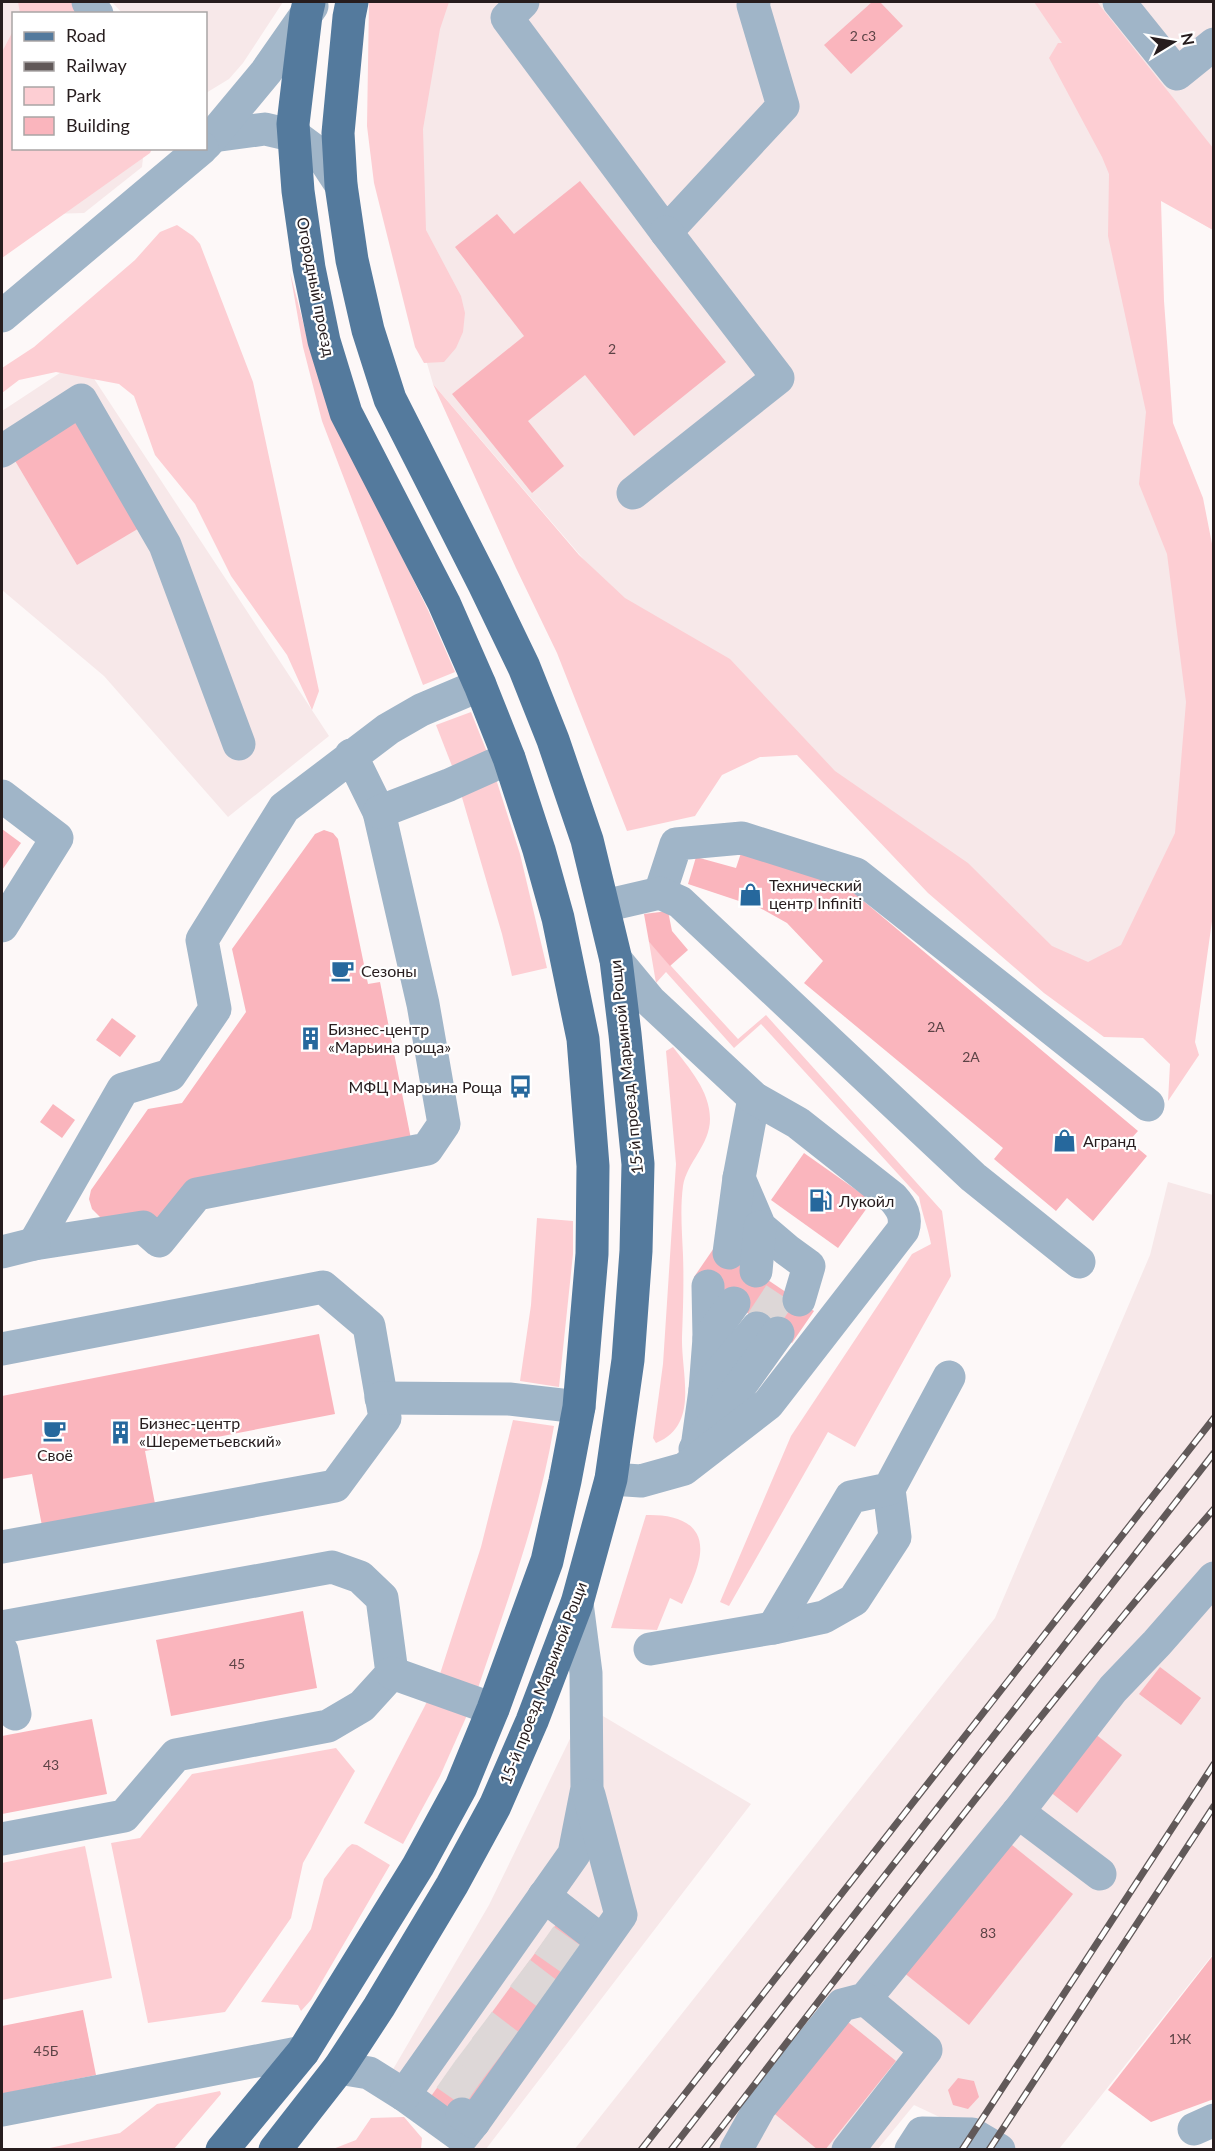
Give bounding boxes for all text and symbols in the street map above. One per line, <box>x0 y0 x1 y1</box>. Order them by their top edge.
legend <box>12 12 207 150</box>
north arrow <box>1143 12 1203 72</box>
text: Road <box>66 24 106 46</box>
house number: 2 с3 <box>850 27 876 44</box>
text: N <box>1178 31 1199 47</box>
text: Railway <box>66 54 127 76</box>
text: Park <box>66 84 102 106</box>
text: Building <box>66 114 130 136</box>
street label: Огородный проезд <box>294 215 339 358</box>
house number: 2 <box>608 340 616 357</box>
place label: Технический центр Infiniti <box>769 875 862 912</box>
shop icon: Технический центр Infiniti <box>738 881 764 907</box>
cafe icon: Сезоны <box>330 958 356 984</box>
street label: 15-й проезд Марьиной Рощи <box>605 959 646 1175</box>
place label: Сезоны <box>361 961 417 980</box>
house number: 2А <box>927 1018 945 1035</box>
place label: Бизнес-центр «Марьина роща» <box>328 1019 451 1056</box>
building icon: Бизнес-центр «Марьина роща» <box>297 1025 323 1051</box>
house number: 2А <box>962 1048 980 1065</box>
bus stop icon: МФЦ Марьина Роща <box>507 1074 533 1100</box>
place label: МФЦ Марьина Роща <box>349 1077 502 1096</box>
shop icon: Агранд <box>1052 1128 1078 1154</box>
place label: Агранд <box>1083 1131 1136 1150</box>
fuel station icon: Лукойл <box>808 1188 834 1214</box>
place label: Лукойл <box>838 1191 894 1210</box>
place label: Бизнес-центр «Шереметьевский» <box>139 1413 282 1450</box>
cafe icon: Своё <box>42 1417 68 1443</box>
building icon: Бизнес-центр «Шереметьевский» <box>108 1419 134 1445</box>
place label: Своё <box>37 1445 73 1464</box>
street label: 15-й проезд Марьиной Рощи <box>495 1579 590 1787</box>
house number: 45 <box>229 1655 245 1672</box>
house number: 43 <box>43 1756 59 1773</box>
house number: 83 <box>980 1924 996 1941</box>
house number: 1Ж <box>1169 2030 1192 2047</box>
house number: 45Б <box>34 2042 59 2059</box>

